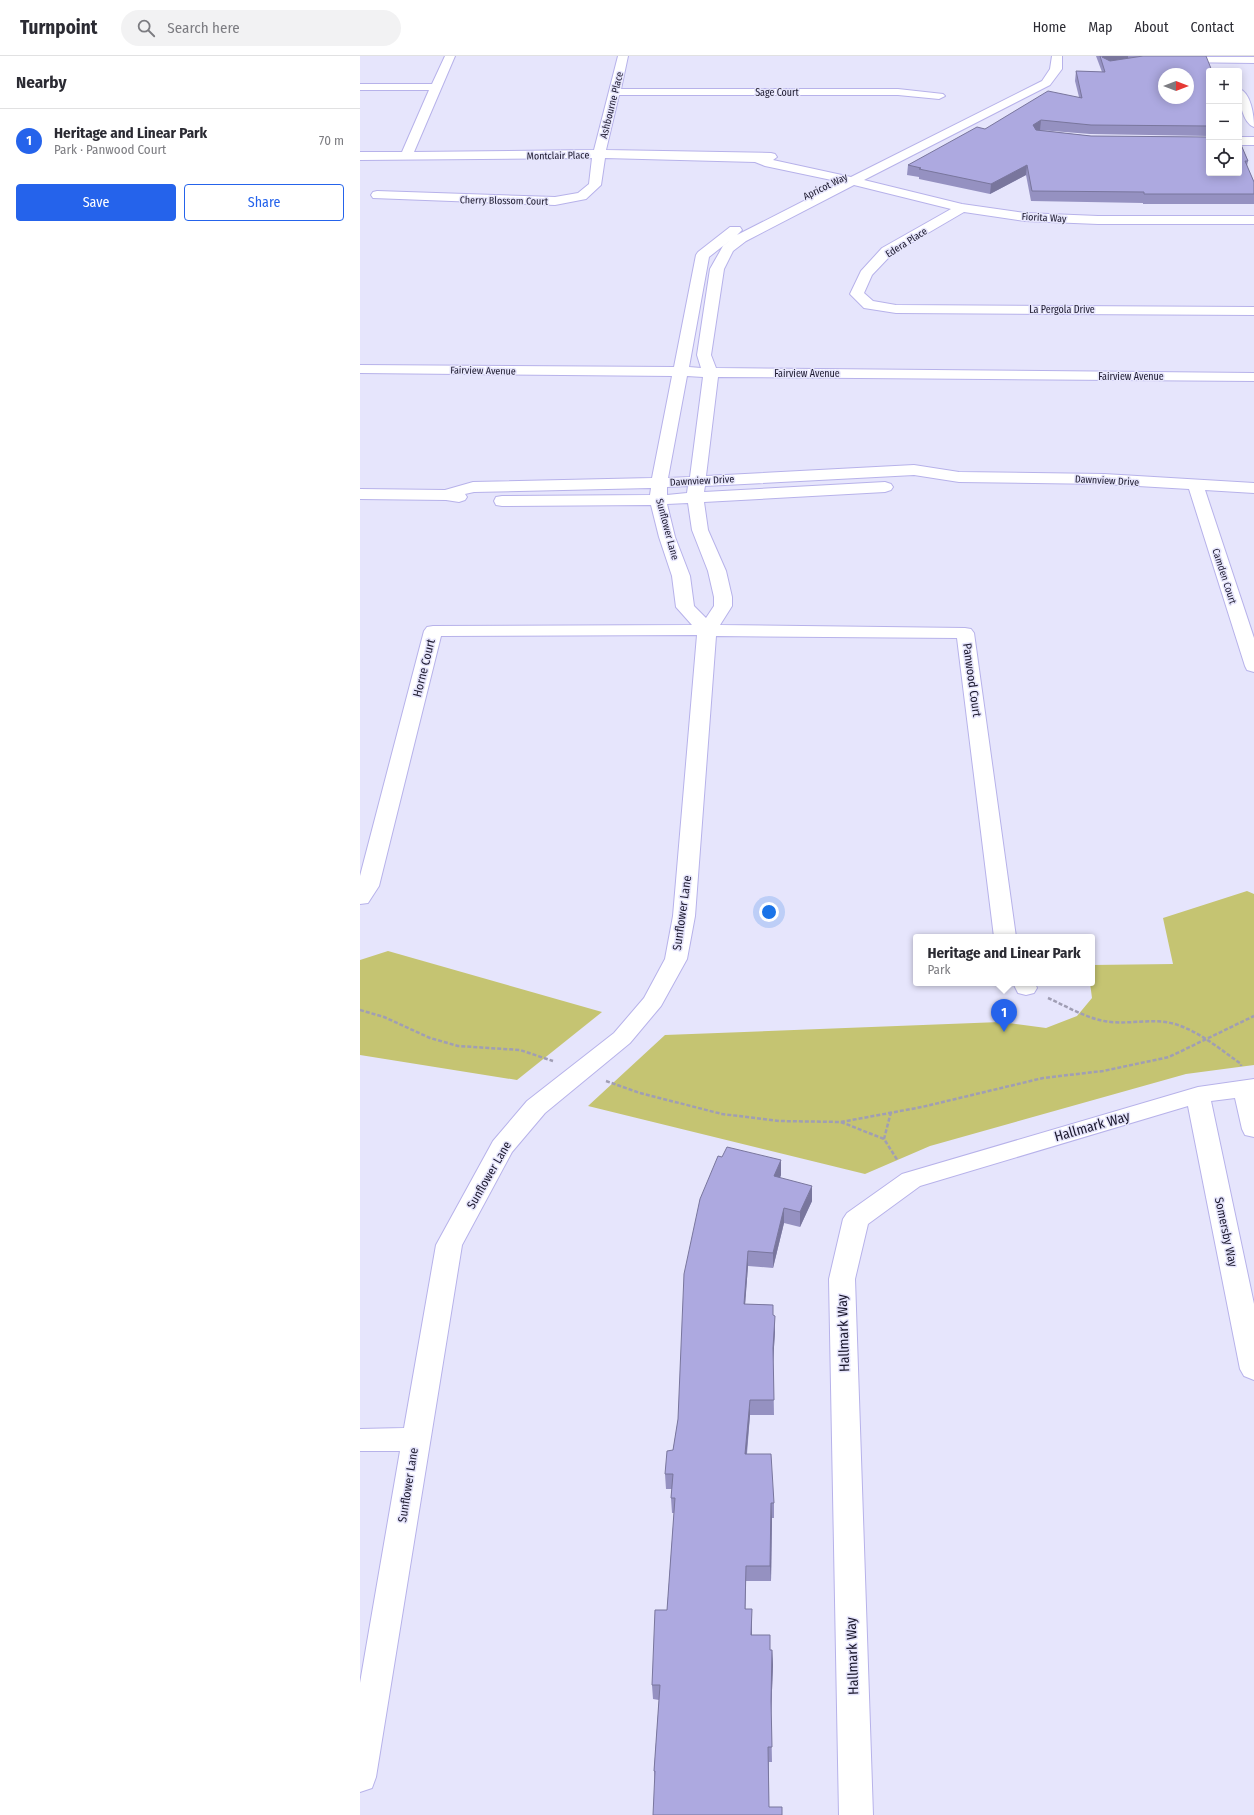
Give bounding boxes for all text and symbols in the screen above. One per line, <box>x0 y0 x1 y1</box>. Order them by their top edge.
search box <box>121 10 401 46</box>
text: Turnpoint <box>20 16 97 39</box>
icon: search <box>135 17 157 39</box>
text: Search here <box>167 19 240 37</box>
text: Home <box>1033 19 1066 36</box>
text: Map <box>1088 19 1112 36</box>
text: About <box>1134 19 1169 36</box>
text: Contact <box>1191 19 1234 36</box>
north arrow <box>1158 68 1194 104</box>
map controls <box>1206 68 1242 176</box>
button: + <box>1206 68 1242 104</box>
street label: Ashbourne Place <box>598 71 626 140</box>
text: Nearby <box>16 72 67 93</box>
street label: Sage Court <box>755 87 800 99</box>
button: − <box>1206 104 1242 140</box>
text: Heritage and Linear Park <box>54 124 207 142</box>
text: 1 <box>26 133 32 148</box>
text: 70 m <box>319 133 344 148</box>
button: locate <box>1206 140 1242 176</box>
text: Park · Panwood Court <box>54 142 166 157</box>
street label: Montclair Place <box>527 149 589 163</box>
street label: Apricot Way <box>801 171 850 203</box>
button: Save <box>16 184 176 221</box>
button: Share <box>184 184 344 221</box>
street label: Cherry Blossom Court <box>460 194 549 208</box>
street label: Fiorita Way <box>1021 211 1067 225</box>
street label: Edera Place <box>883 225 930 260</box>
street label: La Pergola Drive <box>1029 304 1095 316</box>
street label: Fairview Avenue <box>450 364 516 378</box>
street label: Fairview Avenue <box>774 368 840 380</box>
street label: Fairview Avenue <box>1098 371 1164 383</box>
street label: Dawnview Drive <box>670 473 735 489</box>
street label: Dawnview Drive <box>1075 473 1139 489</box>
street label: Sunflower Lane <box>653 497 681 561</box>
street label: Camden Court <box>1209 547 1239 606</box>
street label: Horne Court <box>410 637 438 699</box>
street label: Panwood Court <box>960 642 984 718</box>
street label: Sunflower Lane <box>670 875 694 951</box>
your location <box>759 902 779 922</box>
popup <box>913 934 1095 986</box>
text: Heritage and Linear Park <box>927 944 1081 962</box>
text: Park <box>927 962 950 977</box>
pin: 1 <box>991 999 1017 1032</box>
street label: Hallmark Way <box>1052 1107 1133 1145</box>
street label: Sunflower Lane <box>464 1139 514 1211</box>
street label: Somersby Way <box>1212 1196 1240 1269</box>
street label: Hallmark Way <box>834 1293 853 1372</box>
street label: Sunflower Lane <box>395 1447 421 1523</box>
street label: Hallmark Way <box>843 1616 862 1695</box>

